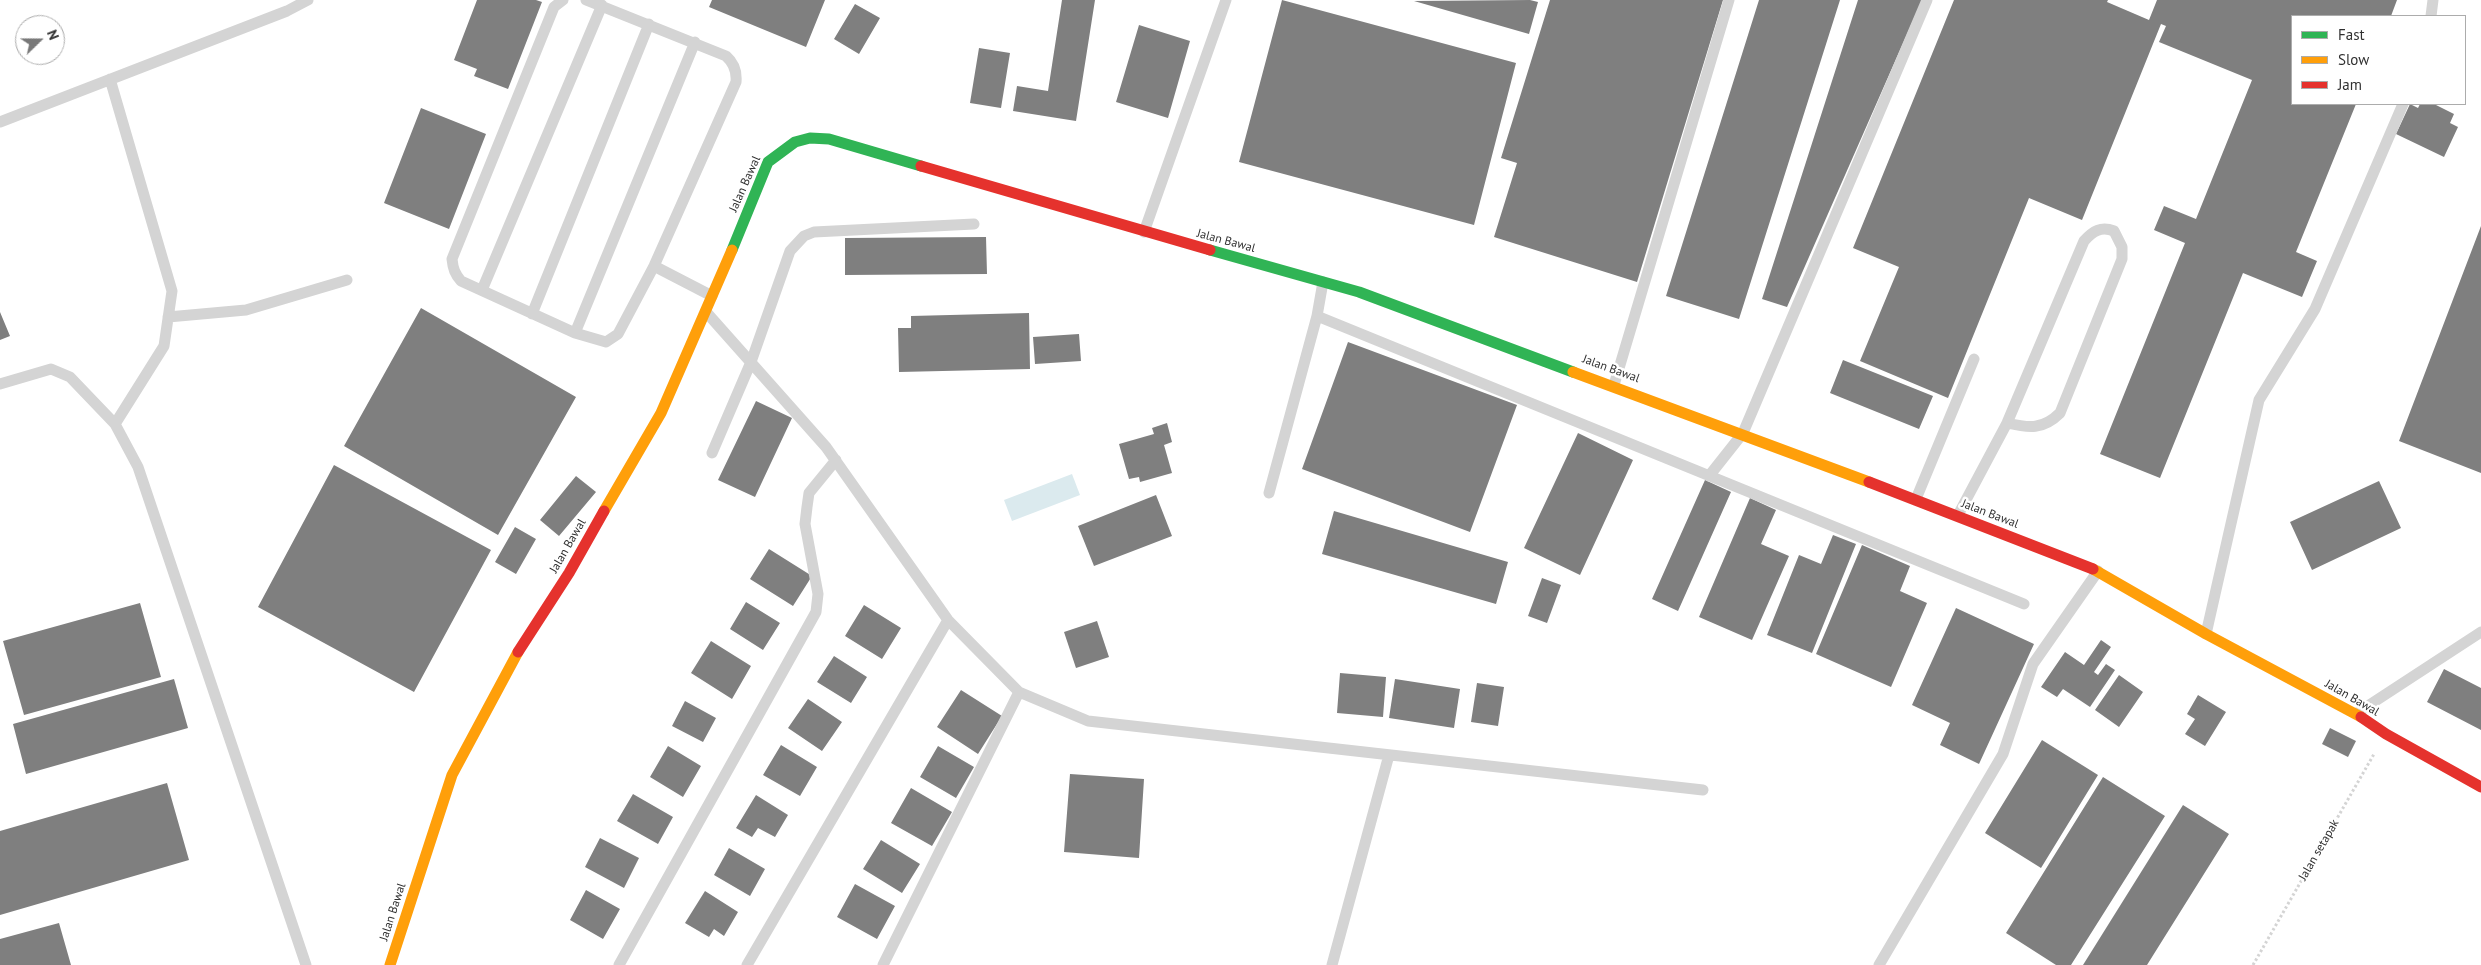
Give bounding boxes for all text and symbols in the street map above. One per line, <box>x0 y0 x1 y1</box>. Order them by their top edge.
north arrow <box>15 15 65 65</box>
legend <box>2291 15 2466 105</box>
text: Fast <box>2338 25 2365 44</box>
text: N <box>43 27 63 42</box>
text: Slow <box>2338 50 2369 69</box>
text: Jam <box>2338 75 2362 94</box>
street label: Jalan Bawal <box>726 154 764 214</box>
street label: Jalan Bawal <box>1195 226 1257 256</box>
street label: Jalan Bawal <box>1580 352 1642 386</box>
street label: Jalan Bawal <box>1959 497 2021 531</box>
street label: Jalan Bawal <box>547 516 589 576</box>
street label: Jalan Bawal <box>2322 677 2382 719</box>
street label: Jalan setapak <box>2296 817 2342 883</box>
street label: Jalan Bawal <box>377 881 409 943</box>

